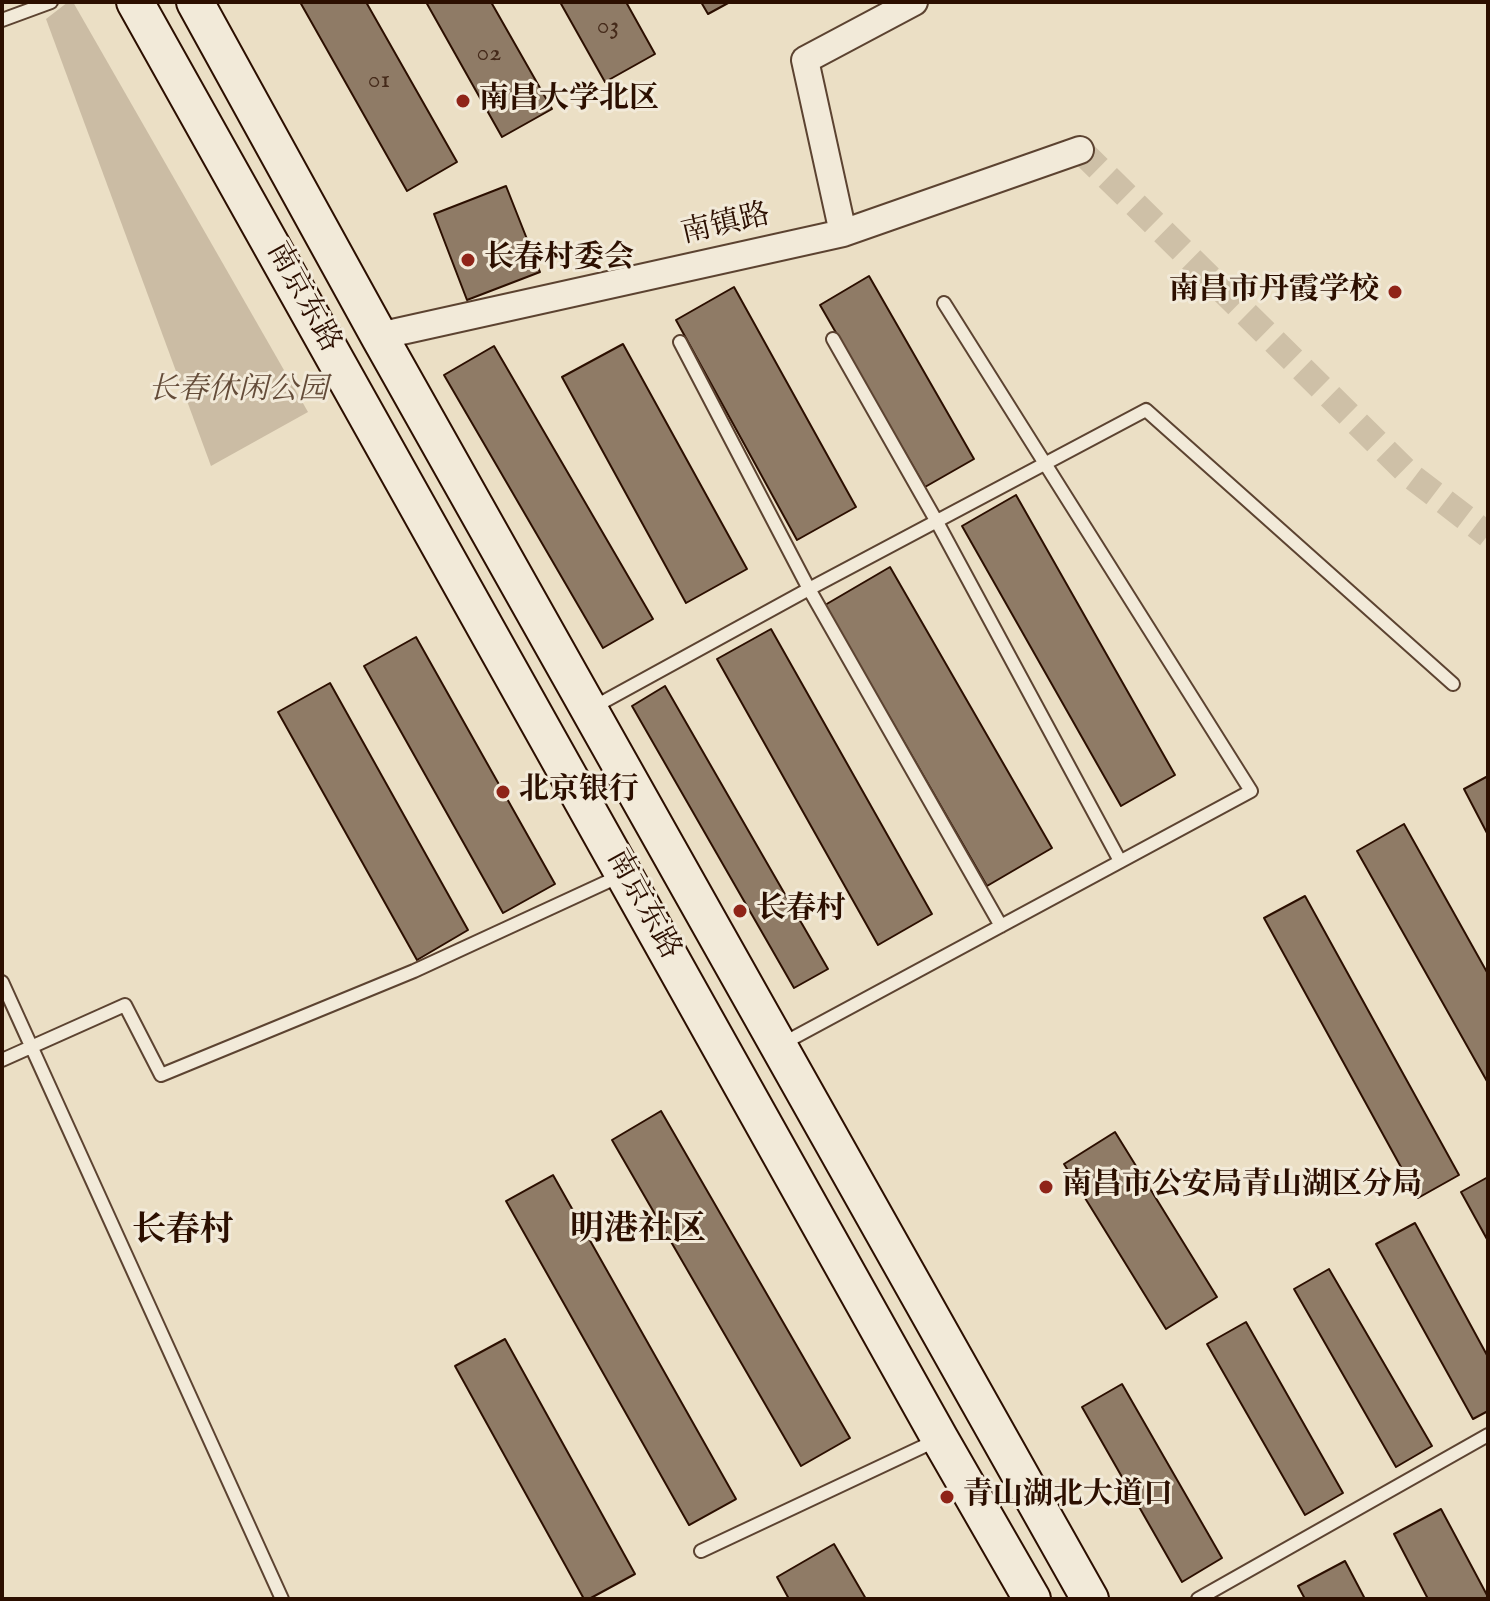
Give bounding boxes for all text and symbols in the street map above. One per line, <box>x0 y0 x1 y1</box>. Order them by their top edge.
house number: 03 <box>597 12 619 44</box>
house number: 02 <box>477 39 501 71</box>
house number: 01 <box>368 66 390 98</box>
place label: 南昌大学北区 <box>479 83 659 119</box>
marker: 南昌大学北区 <box>454 92 472 110</box>
street label: 南镇路 <box>678 198 774 254</box>
street label: 南京东路 <box>257 237 347 359</box>
place label: 长春村委会 <box>484 242 634 278</box>
marker: 长春村委会 <box>459 251 477 269</box>
place label: 南昌市丹霞学校 <box>1169 274 1379 310</box>
marker: 南昌市丹霞学校 <box>1386 283 1404 301</box>
park label: 长春休闲公园 <box>148 374 328 410</box>
place label: 北京银行 <box>519 774 639 810</box>
marker: 北京银行 <box>494 783 512 801</box>
street label: 南京东路 <box>597 844 687 966</box>
place label: 长春村 <box>756 893 846 929</box>
marker: 长春村 <box>731 902 749 920</box>
place label: 南昌市公安局青山湖区分局 <box>1062 1169 1422 1205</box>
marker: 南昌市公安局青山湖区分局 <box>1037 1178 1055 1196</box>
district label: 明港社区 <box>570 1212 706 1252</box>
district label: 长春村 <box>132 1213 234 1253</box>
place label: 青山湖北大道口 <box>963 1479 1173 1515</box>
marker: 青山湖北大道口 <box>938 1488 956 1506</box>

